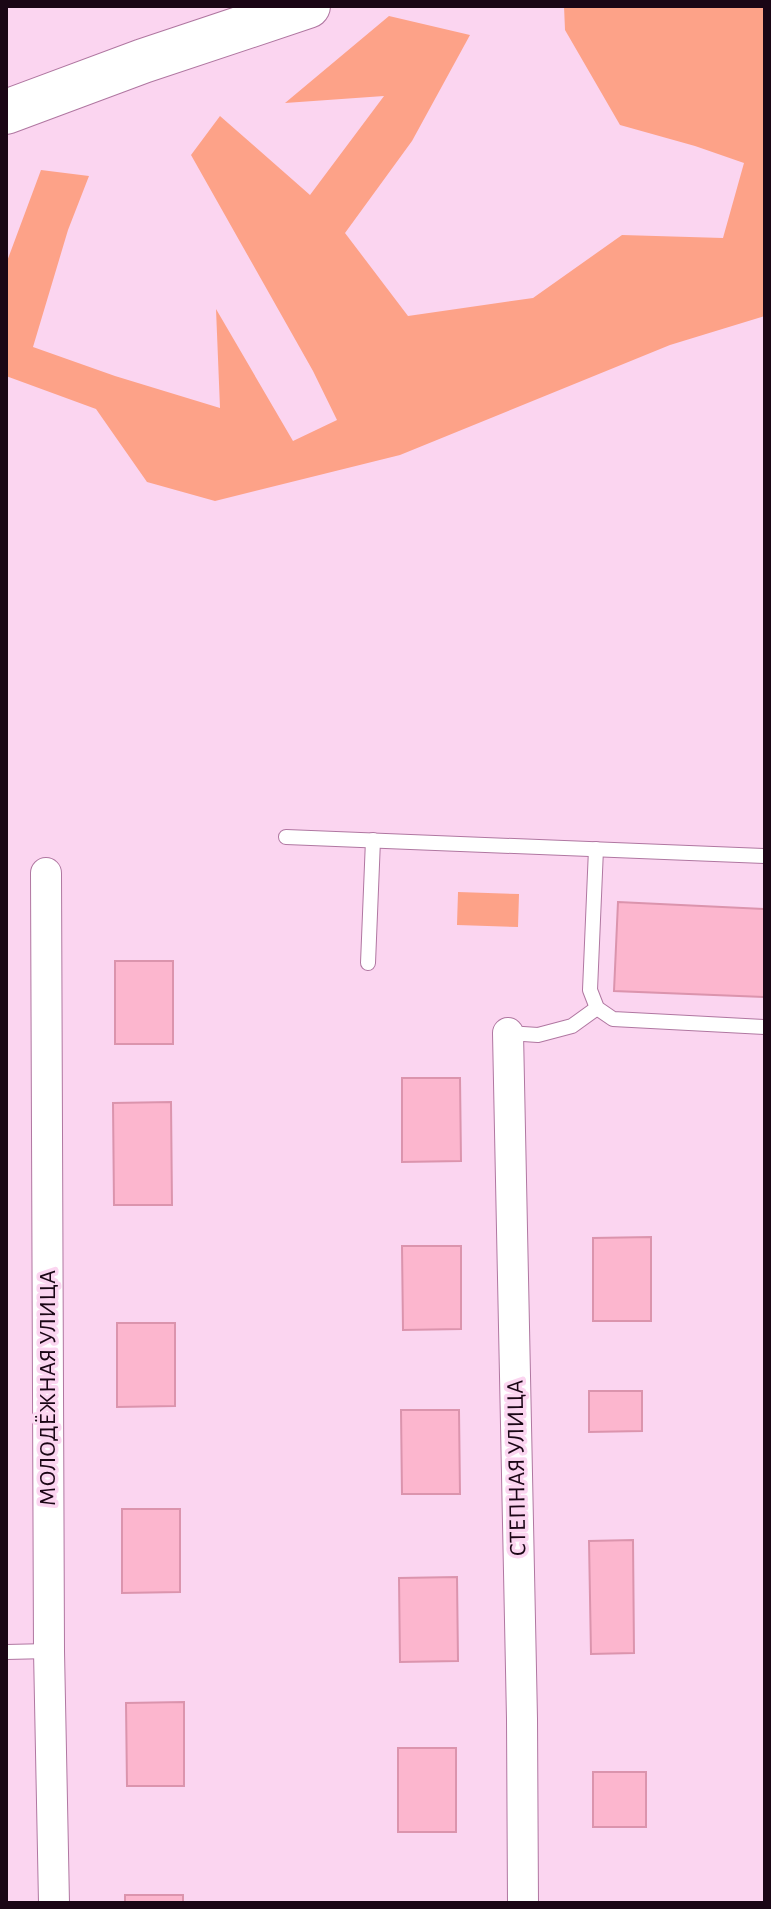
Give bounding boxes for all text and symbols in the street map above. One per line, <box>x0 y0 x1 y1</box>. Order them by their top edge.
street label: МОЛОДЁЖНАЯ УЛИЦА <box>35 1270 60 1506</box>
street label: СТЕПНАЯ УЛИЦА <box>503 1380 531 1556</box>

